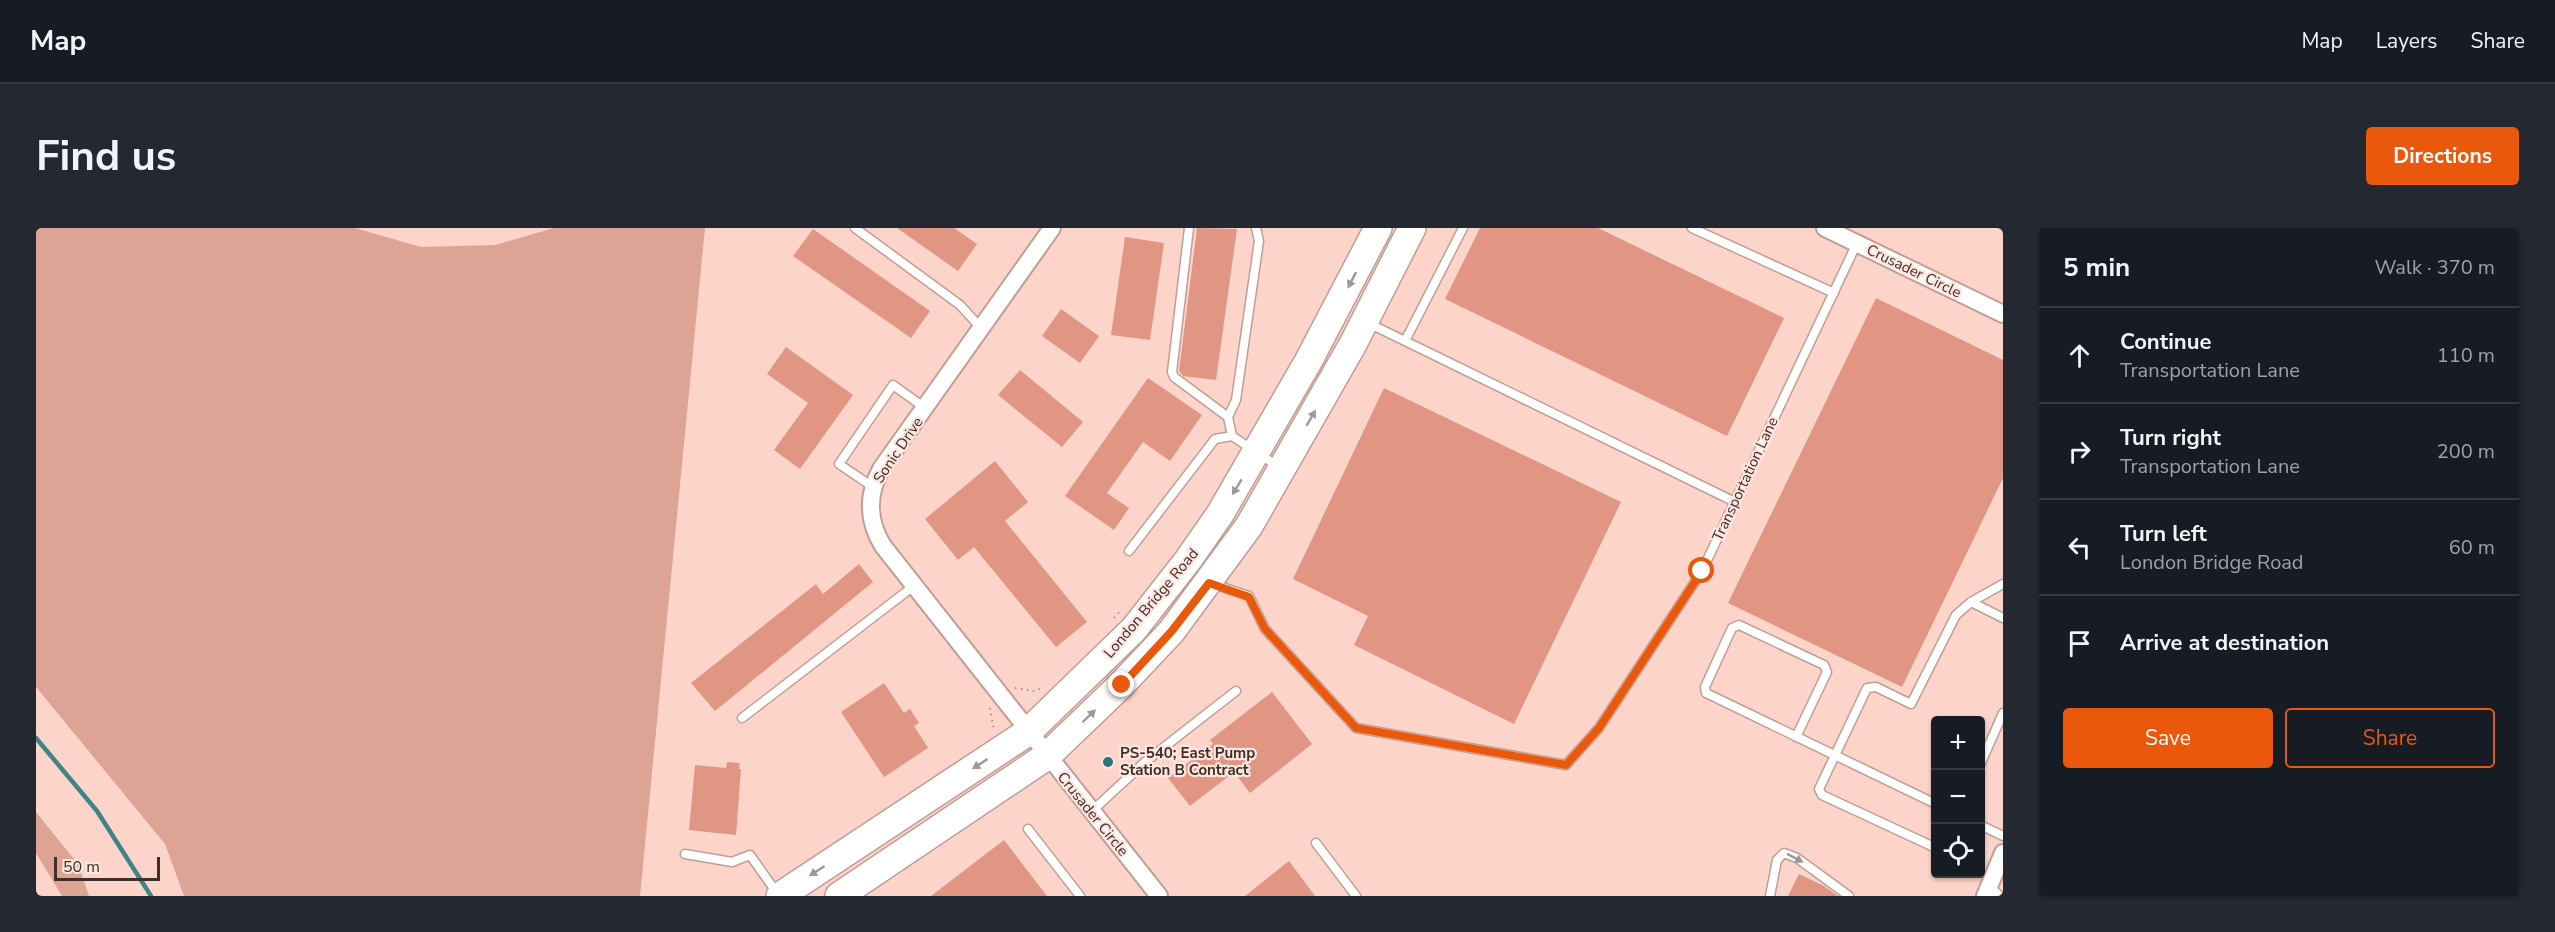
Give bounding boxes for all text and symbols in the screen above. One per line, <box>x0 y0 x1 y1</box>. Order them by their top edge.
text: Map <box>30 22 86 60</box>
text: Map <box>2301 27 2343 55</box>
text: Layers <box>2376 27 2437 55</box>
text: Share <box>2470 27 2525 55</box>
button: Directions <box>2366 127 2519 185</box>
text: Find us <box>36 128 176 185</box>
street label: Crusader Circle <box>1863 239 1965 303</box>
text: 5 min <box>2063 250 2130 285</box>
text: Walk · 370 m <box>2375 254 2495 281</box>
one-way arrow <box>1347 272 1357 289</box>
text: Continue <box>2120 327 2211 357</box>
icon: ahead <box>2063 339 2096 372</box>
text: 110 m <box>2437 342 2495 369</box>
text: Transportation Lane <box>2120 357 2300 384</box>
one-way arrow <box>1306 409 1316 426</box>
street label: Sonic Drive <box>868 413 928 487</box>
street label: Transportation Lane <box>1707 414 1783 544</box>
text: Turn right <box>2120 423 2221 453</box>
icon: right <box>2063 435 2096 468</box>
text: 200 m <box>2437 438 2495 465</box>
text: Transportation Lane <box>2120 453 2300 480</box>
one-way arrow <box>1231 479 1242 495</box>
text: Turn left <box>2120 519 2207 549</box>
icon: left <box>2063 531 2096 564</box>
text: 60 m <box>2449 534 2495 561</box>
street label: London Bridge Road <box>1099 544 1203 662</box>
text: London Bridge Road <box>2120 549 2304 576</box>
route start <box>1688 557 1714 583</box>
icon: arrive <box>2063 627 2096 660</box>
text: Arrive at destination <box>2120 628 2329 658</box>
route end <box>1108 671 1134 697</box>
button: Save <box>2063 708 2273 768</box>
button: Share <box>2285 708 2495 768</box>
one-way arrow <box>1082 709 1097 723</box>
map controls <box>1931 716 1985 878</box>
button: + <box>1931 716 1985 770</box>
place label: PS-540; East Pump Station B Contract <box>1120 743 1255 780</box>
marker: PS-540; East Pump Station B Contract <box>1101 755 1115 769</box>
one-way arrow <box>972 758 988 770</box>
street label: Crusader Circle <box>1053 768 1133 860</box>
button: − <box>1931 770 1985 824</box>
button: locate <box>1931 824 1985 878</box>
one-way arrow <box>1786 853 1803 863</box>
scale bar <box>54 854 160 882</box>
text: 50 m <box>63 856 100 878</box>
one-way arrow <box>809 866 825 877</box>

